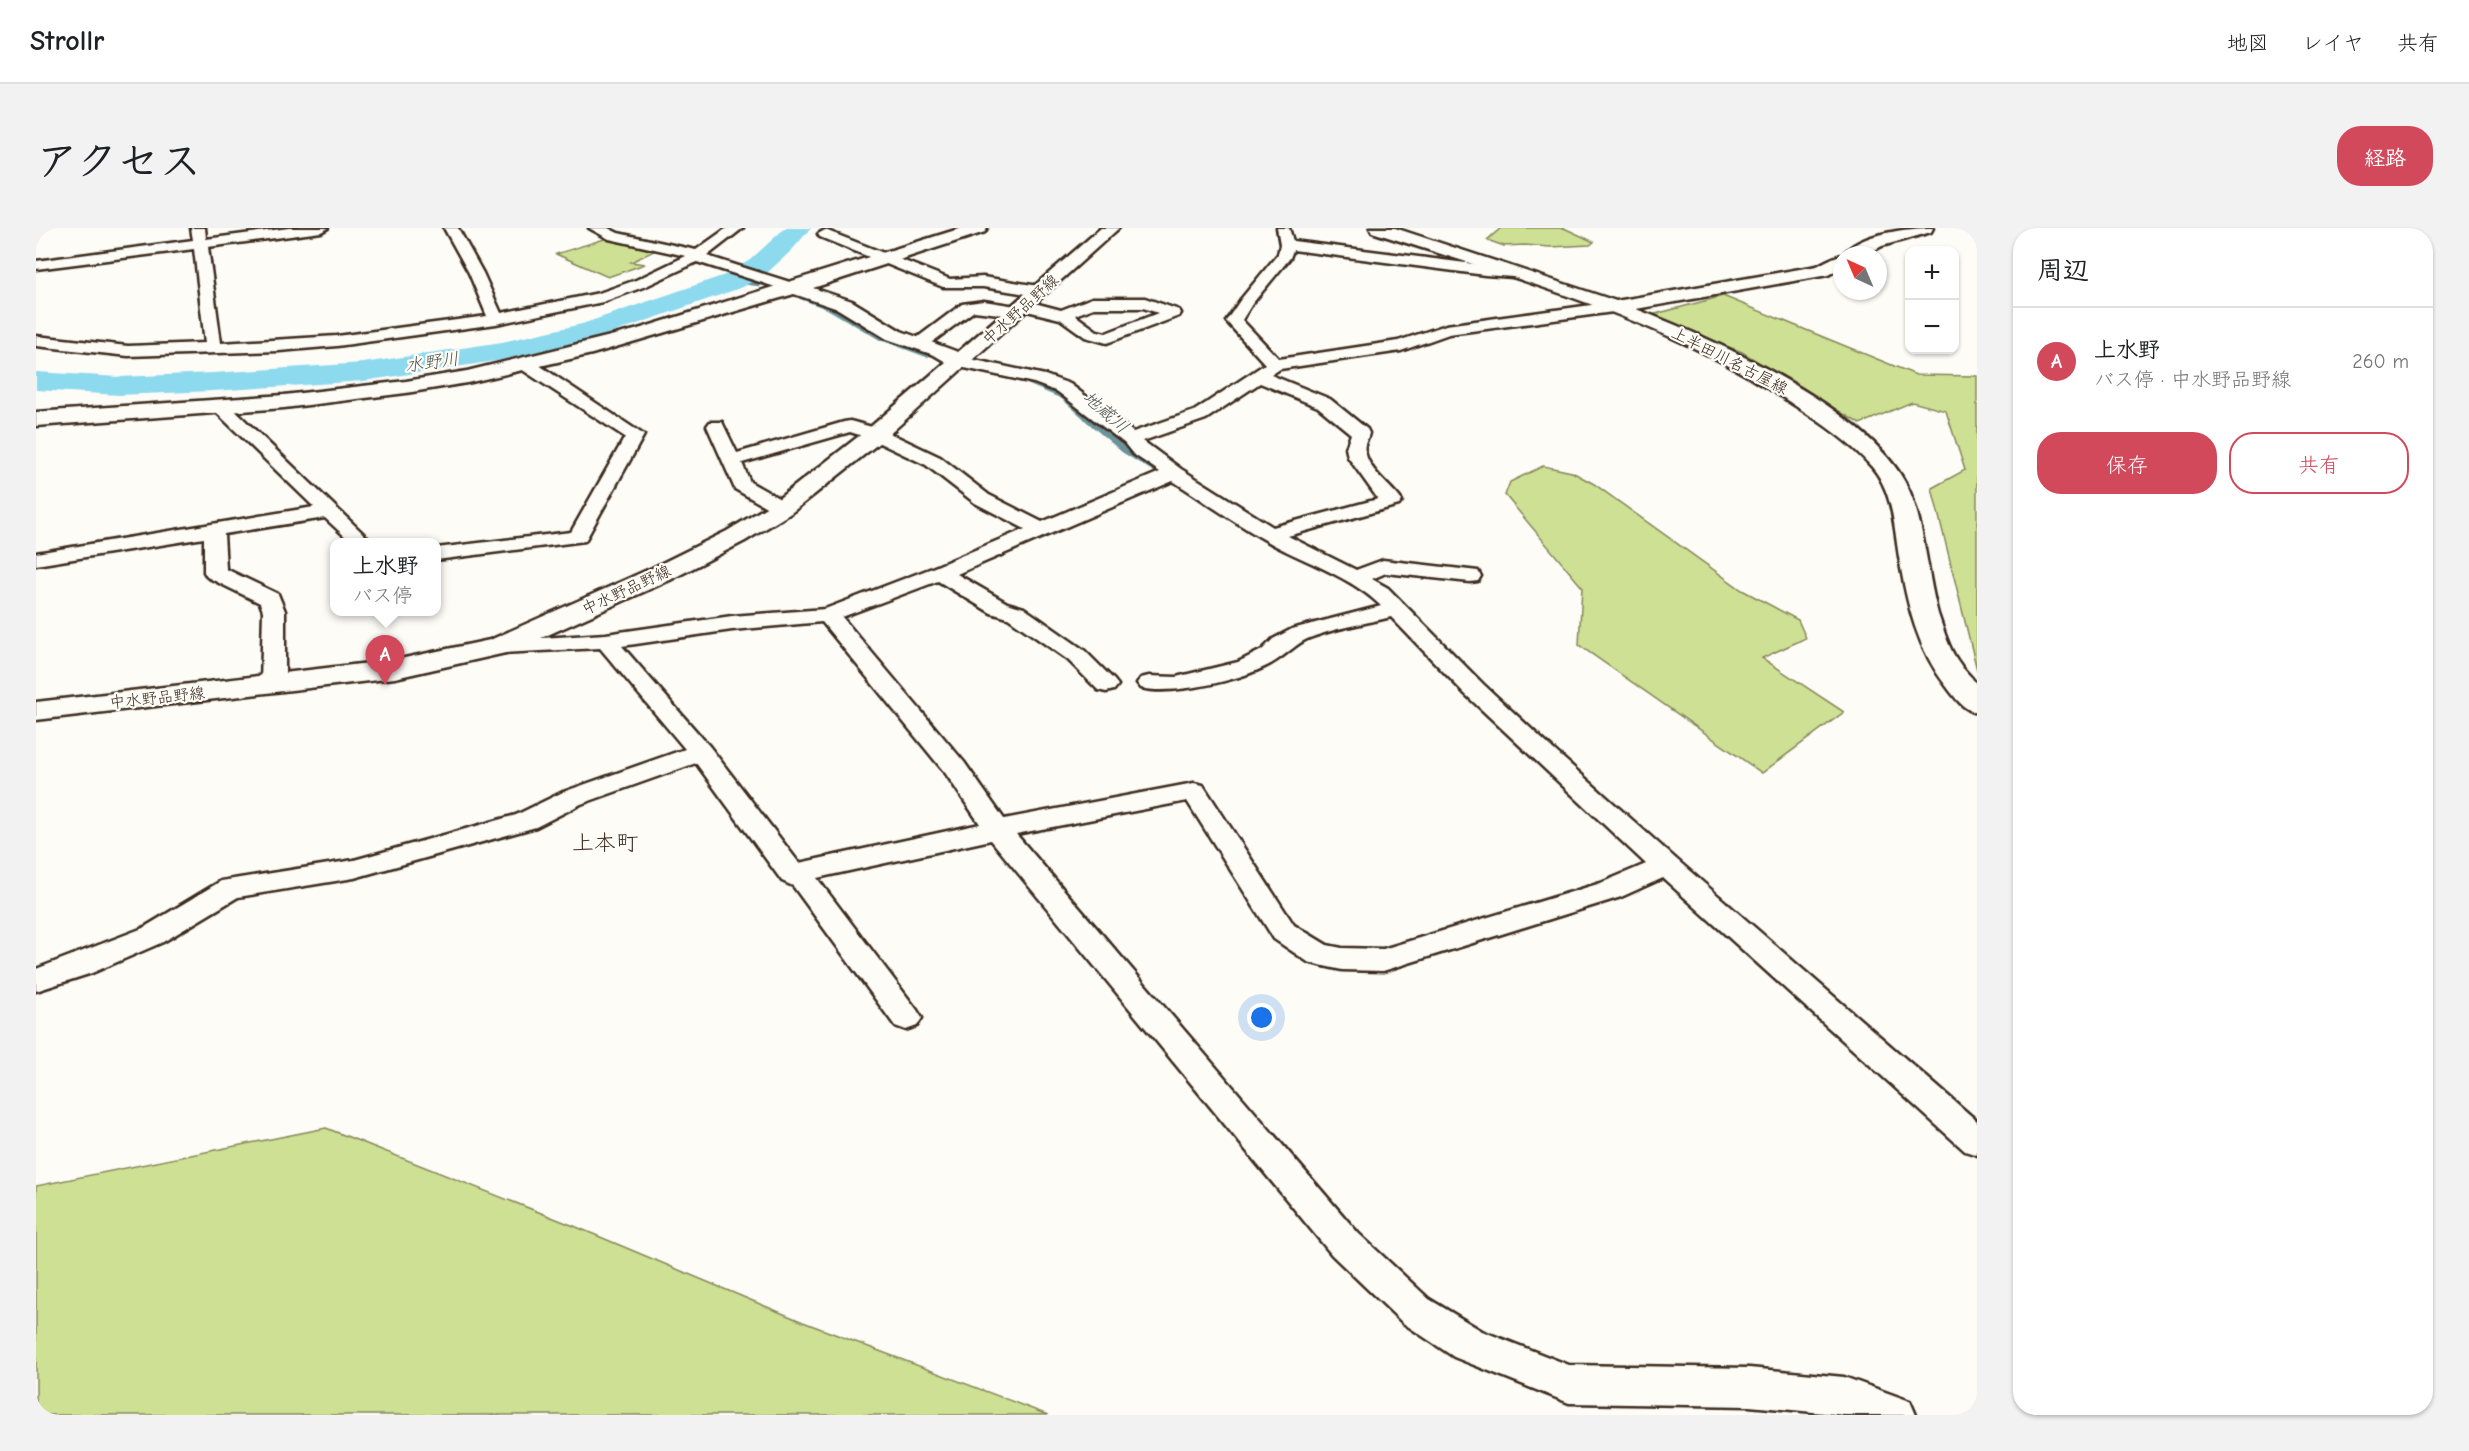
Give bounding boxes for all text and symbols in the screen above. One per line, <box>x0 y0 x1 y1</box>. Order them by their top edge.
text: Strollr <box>30 25 104 57</box>
text: 地図 <box>2227 31 2269 55</box>
text: レイヤ <box>2302 31 2364 55</box>
text: 共有 <box>2397 31 2439 55</box>
button: 経路 <box>2337 126 2433 186</box>
text: アクセス <box>36 137 201 186</box>
north arrow <box>1833 246 1887 300</box>
map controls <box>1905 246 1959 354</box>
button: + <box>1905 246 1959 300</box>
text: 周辺 <box>2037 256 2089 286</box>
street label: 中水野品野線 <box>979 271 1062 349</box>
button: − <box>1905 300 1959 354</box>
street label: 上半田川名古屋線 <box>1668 324 1791 398</box>
text: 上水野 <box>2094 337 2160 363</box>
water label: 水野川 <box>404 348 460 377</box>
text: A <box>2051 350 2062 373</box>
text: 260 m <box>2352 350 2409 373</box>
text: バス停 · 中水野品野線 <box>2094 368 2291 391</box>
water label: 地蔵川 <box>1078 387 1133 438</box>
button: 保存 <box>2037 432 2217 494</box>
button: 共有 <box>2229 432 2409 494</box>
popup <box>330 538 441 616</box>
text: 上水野 <box>352 553 419 579</box>
street label: 中水野品野線 <box>579 561 674 618</box>
text: バス停 <box>352 584 412 607</box>
pin: A <box>366 636 404 685</box>
street label: 中水野品野線 <box>108 684 206 712</box>
district label: 上本町 <box>572 830 638 856</box>
your location <box>1247 1003 1276 1032</box>

